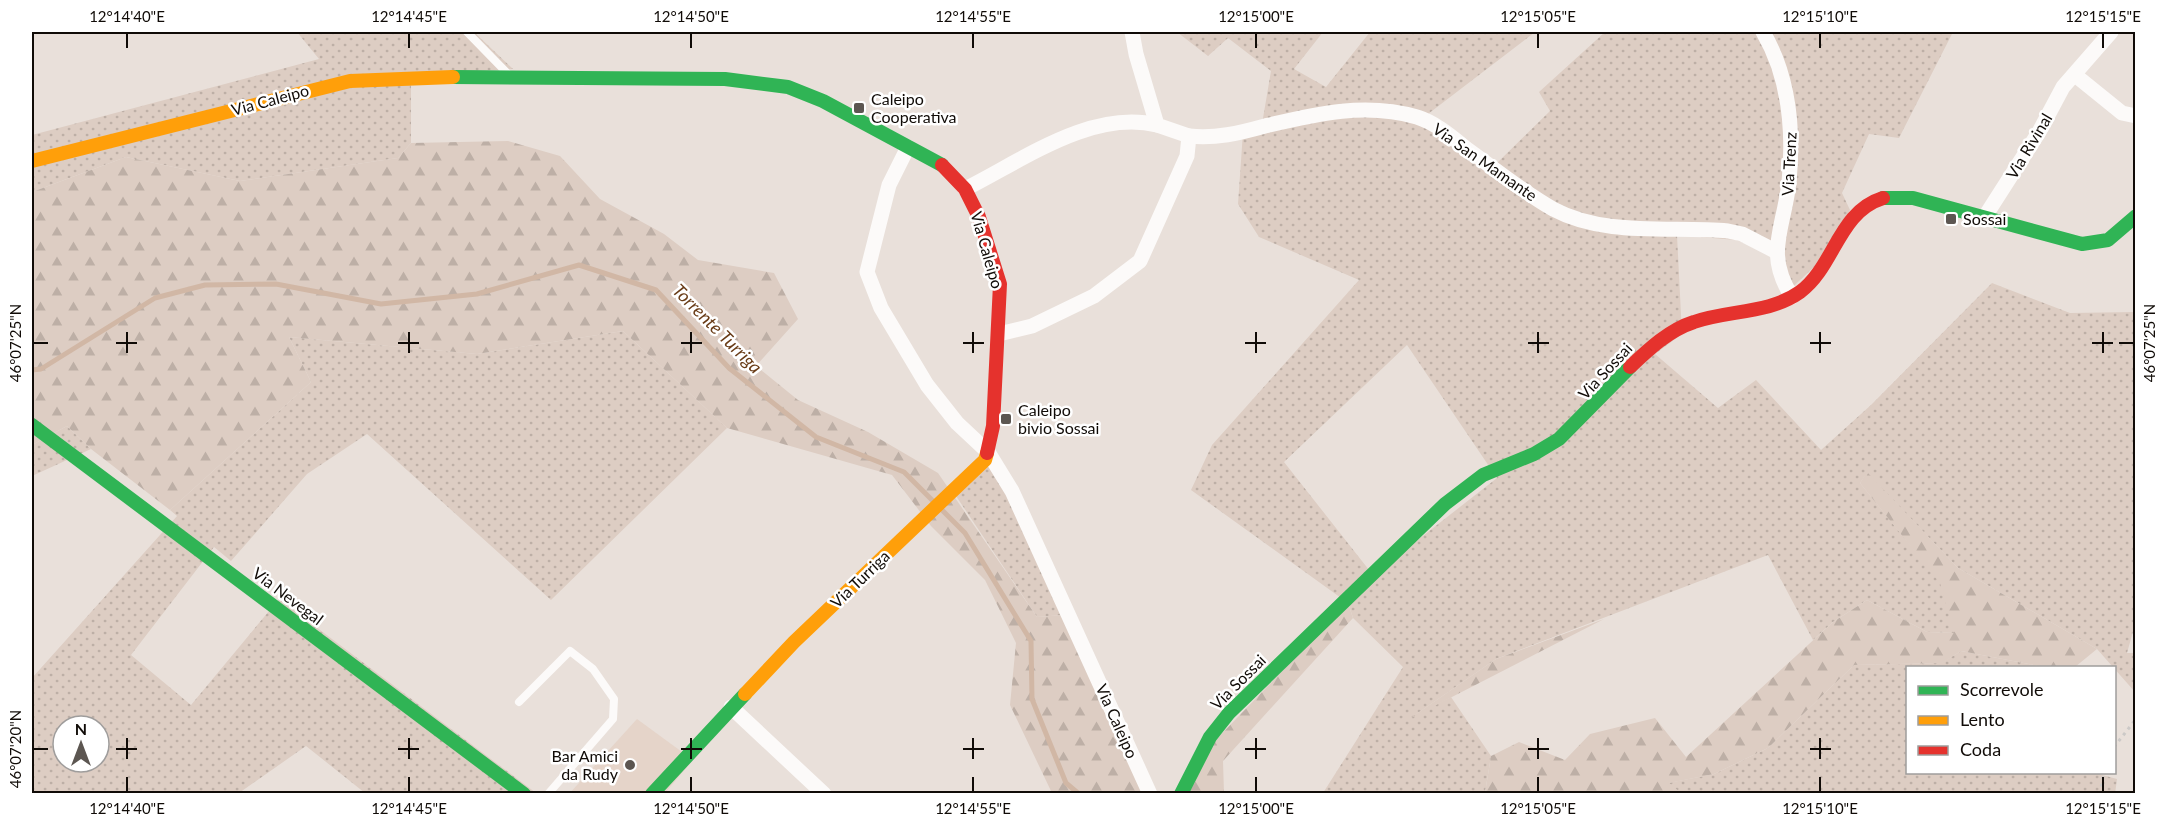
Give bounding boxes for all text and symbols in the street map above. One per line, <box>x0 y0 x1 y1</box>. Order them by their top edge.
text: 12°14'40"E <box>89 7 165 25</box>
text: 12°14'45"E <box>371 7 447 25</box>
text: 12°14'50"E <box>653 7 729 25</box>
text: 12°14'55"E <box>935 7 1011 25</box>
text: 12°15'00"E <box>1218 7 1294 25</box>
text: 12°15'05"E <box>1500 7 1576 25</box>
text: 12°15'10"E <box>1782 7 1858 25</box>
text: 12°15'15"E <box>2065 7 2141 25</box>
street label: Via Caleipo <box>229 80 311 119</box>
place label: Caleipo Cooperativa <box>871 89 957 126</box>
marker: Caleipo Cooperativa <box>852 101 866 115</box>
street label: Via Rivinal <box>2002 109 2056 182</box>
street label: Via San Mamante <box>1429 119 1541 205</box>
street label: Via Trenz <box>1777 132 1800 196</box>
street label: Via Caleipo <box>967 209 1008 291</box>
place label: Sossai <box>1963 209 2006 228</box>
marker: Sossai <box>1944 212 1958 226</box>
water label: Torrente Turriga <box>668 279 767 378</box>
text: 46°07'25"N <box>6 304 24 382</box>
text: 46°07'25"N <box>2140 304 2158 382</box>
street label: Via Sossai <box>1574 339 1635 403</box>
place label: Caleipo bivio Sossai <box>1018 400 1099 437</box>
marker: Caleipo bivio Sossai <box>999 412 1013 426</box>
street label: Via Turriga <box>826 546 893 611</box>
street label: Via Nevegal <box>249 563 327 628</box>
street label: Via Sossai <box>1206 650 1269 713</box>
legend <box>1906 666 2116 774</box>
text: Scorrevole <box>1960 678 2043 700</box>
street label: Via Caleipo <box>1093 681 1142 761</box>
text: Lento <box>1960 708 2005 730</box>
text: 46°07'20"N <box>6 710 24 788</box>
north arrow <box>51 714 111 774</box>
text: N <box>75 719 87 738</box>
text: Coda <box>1960 738 2001 760</box>
place label: Bar Amici da Rudy <box>552 746 619 783</box>
marker: Bar Amici da Rudy <box>623 758 637 772</box>
text: 12°14'40"E <box>89 799 165 817</box>
text: 12°14'45"E <box>371 799 447 817</box>
text: 12°14'50"E <box>653 799 729 817</box>
text: 12°14'55"E <box>935 799 1011 817</box>
text: 12°15'00"E <box>1218 799 1294 817</box>
text: 12°15'05"E <box>1500 799 1576 817</box>
text: 12°15'10"E <box>1782 799 1858 817</box>
text: 12°15'15"E <box>2065 799 2141 817</box>

